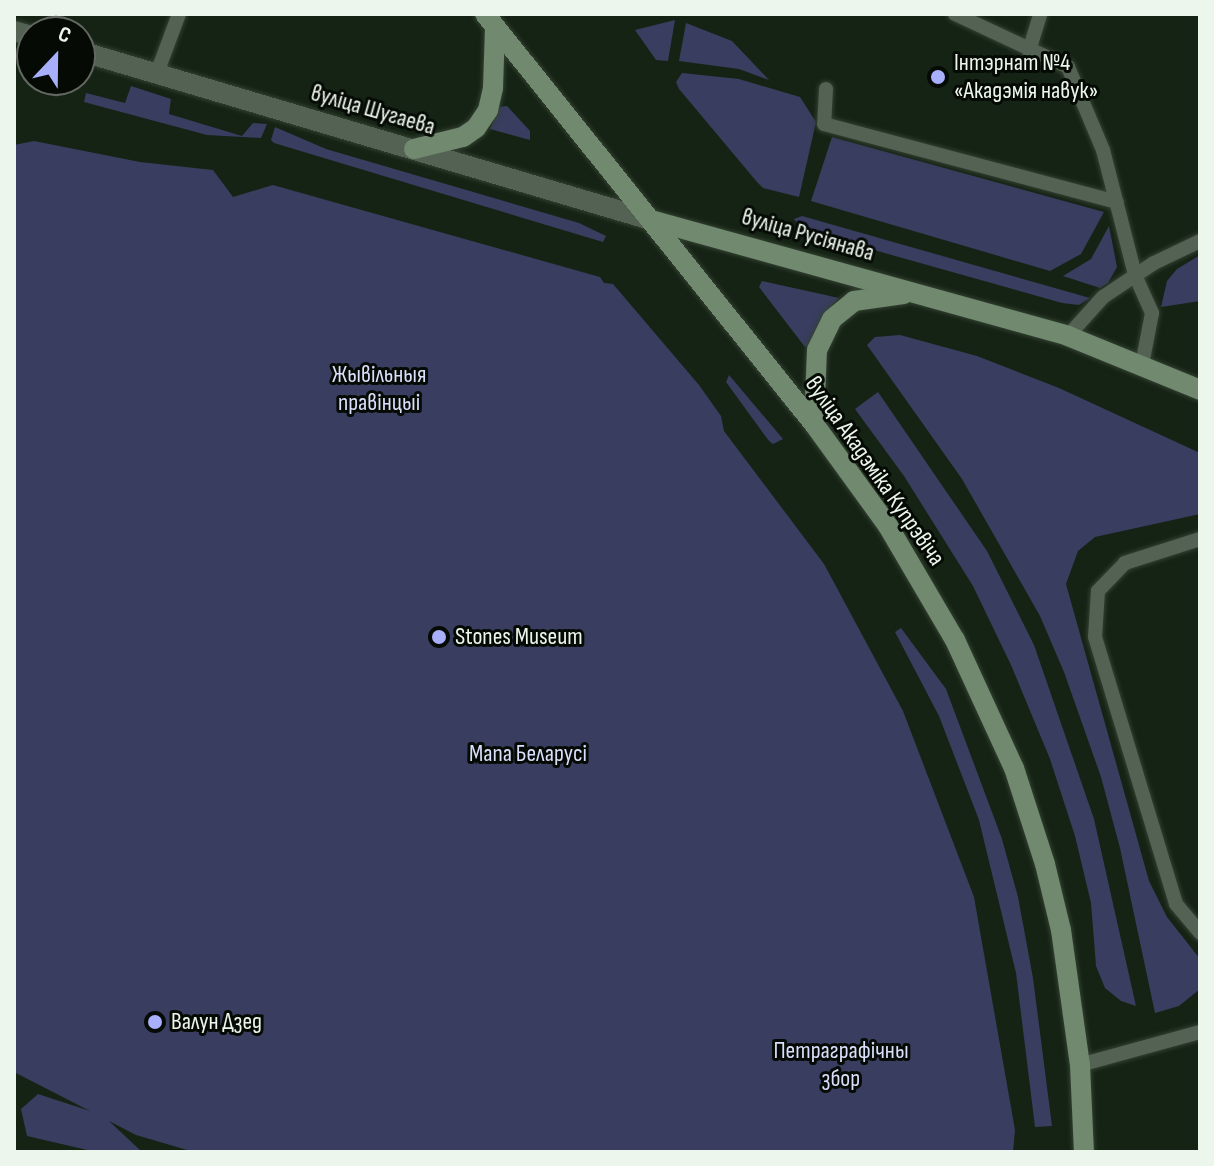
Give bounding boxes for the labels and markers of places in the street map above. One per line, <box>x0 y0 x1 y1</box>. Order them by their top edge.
place label: Інтэрнат №4 «Акадэмія навук» <box>954 49 1098 105</box>
marker: Інтэрнат №4 «Акадэмія навук» <box>929 68 947 86</box>
place label: Stones Museum <box>455 623 583 651</box>
marker: Stones Museum <box>430 628 448 646</box>
place label: Валун Дзед <box>171 1008 262 1036</box>
marker: Валун Дзед <box>146 1013 164 1031</box>

